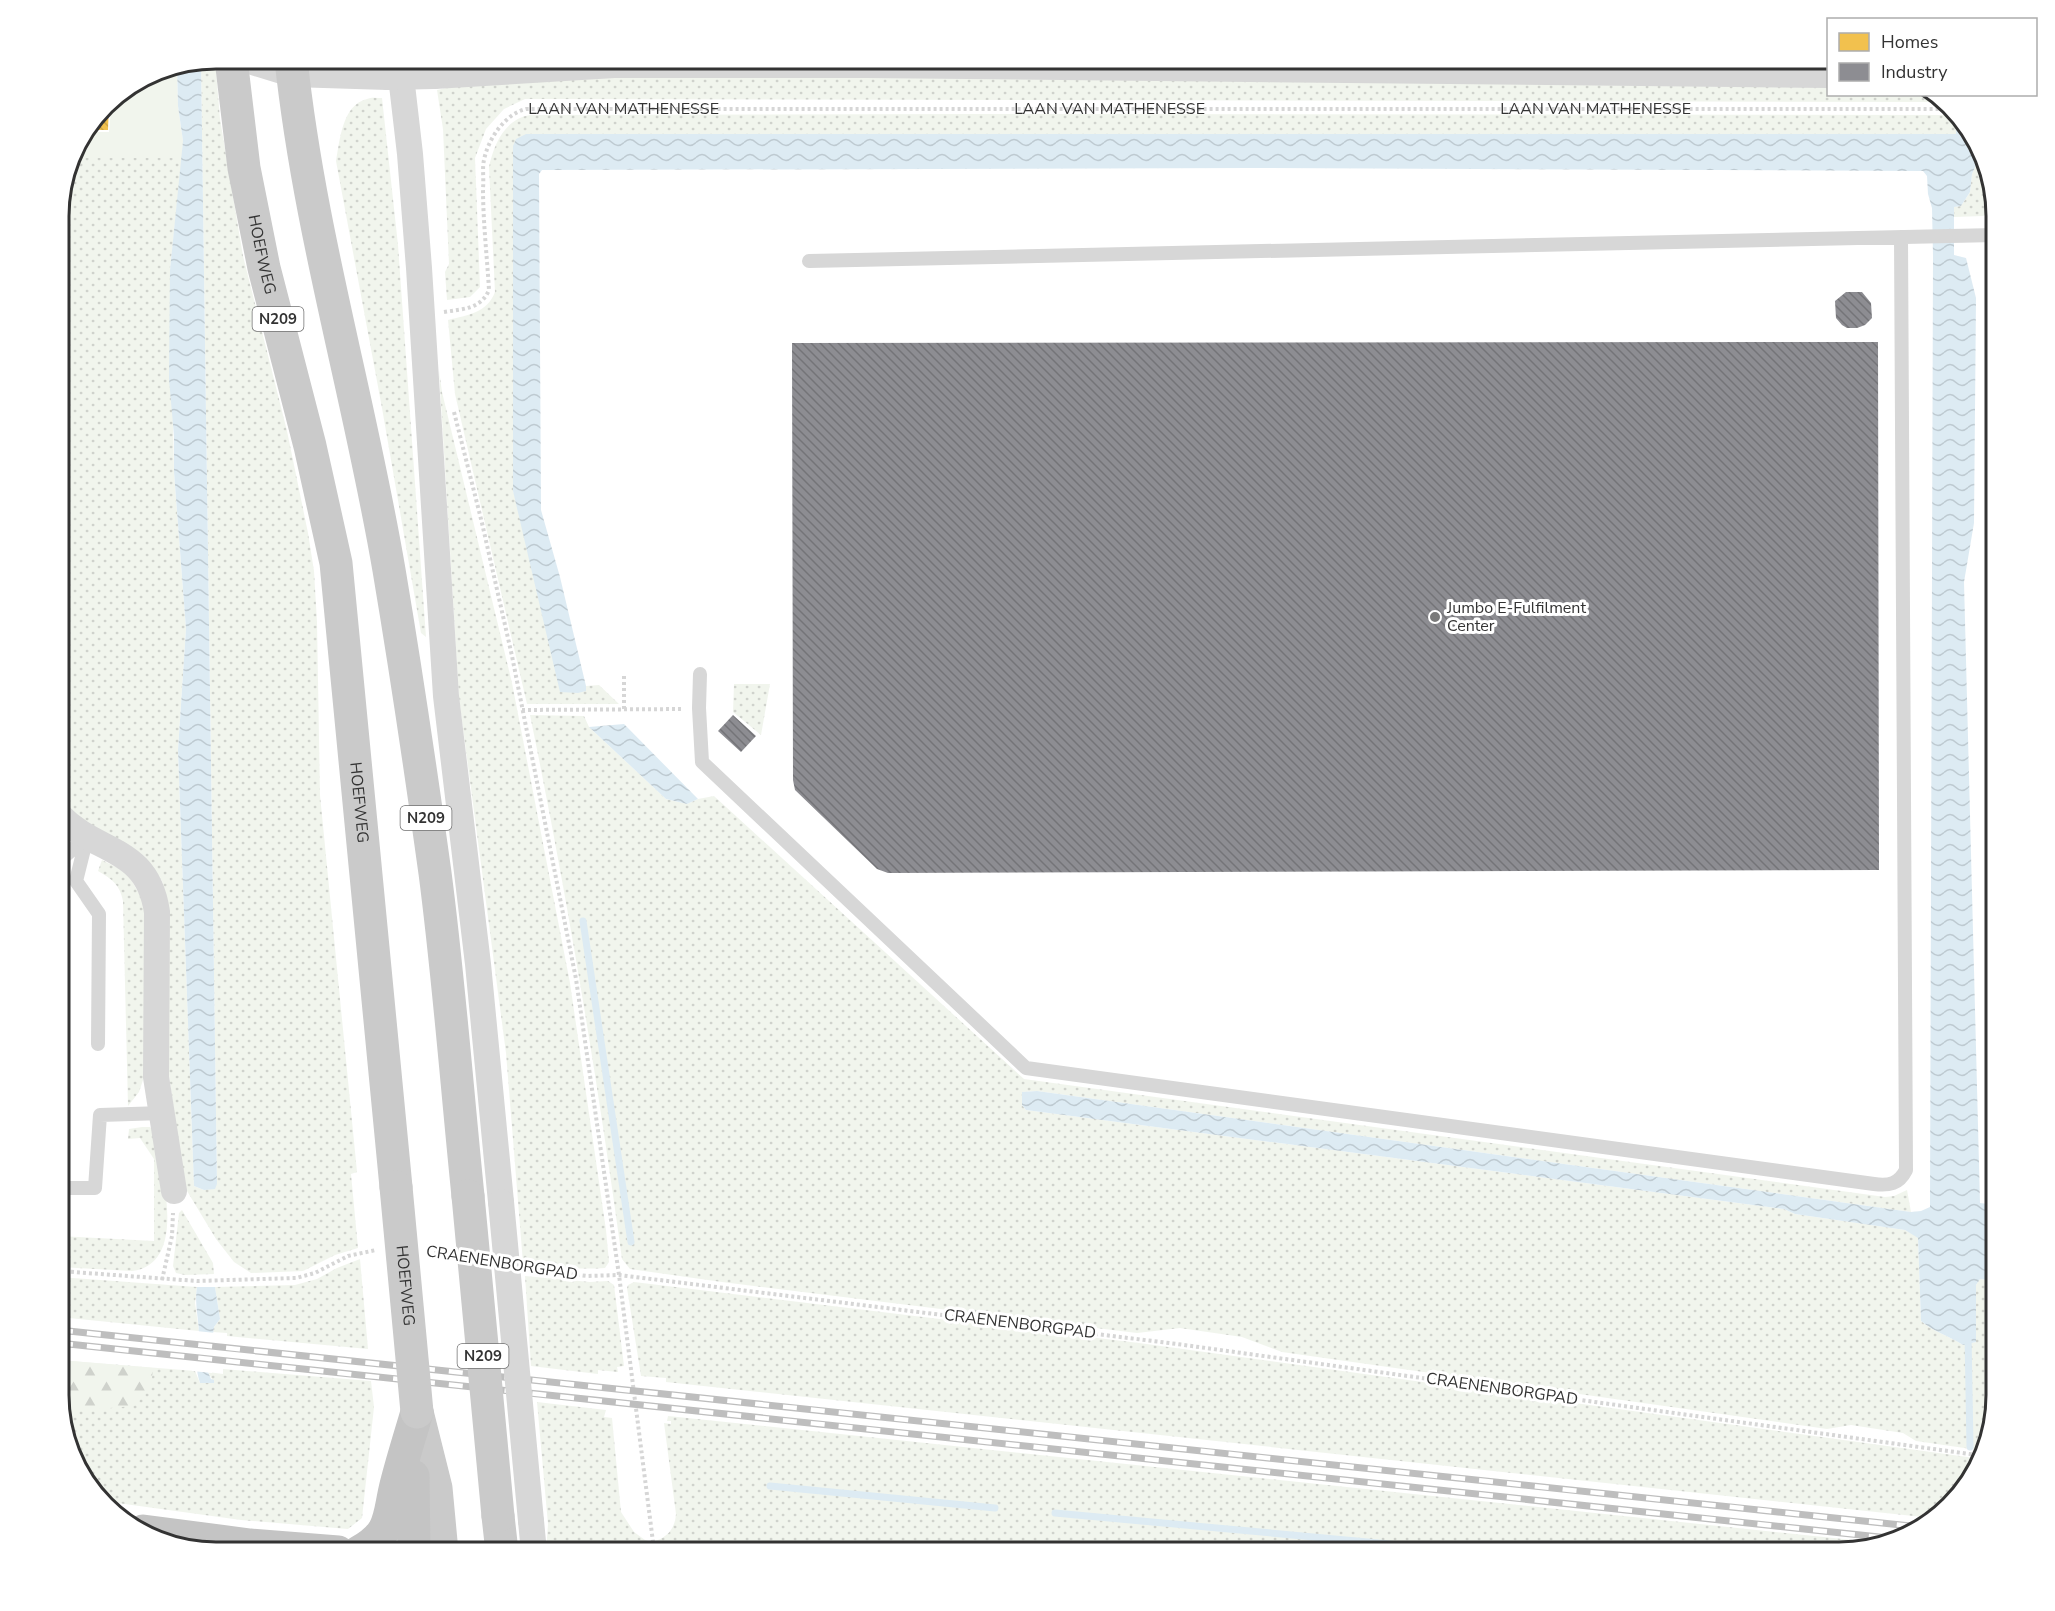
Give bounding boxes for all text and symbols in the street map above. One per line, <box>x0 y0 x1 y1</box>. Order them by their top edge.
legend <box>1827 18 2037 96</box>
text: Homes <box>1881 30 1938 54</box>
text: Industry <box>1881 60 1948 84</box>
street label: LAAN VAN MATHENESSE <box>528 98 719 120</box>
street label: LAAN VAN MATHENESSE <box>1014 98 1205 120</box>
street label: LAAN VAN MATHENESSE <box>1500 98 1691 120</box>
street label: HOEFWEG <box>243 213 281 297</box>
road number: N209 <box>252 307 304 331</box>
place label: Jumbo E-Fulfilment Center <box>1446 597 1586 637</box>
marker: Jumbo E-Fulfilment Center <box>1428 610 1442 624</box>
street label: HOEFWEG <box>344 761 374 844</box>
road number: N209 <box>400 806 452 830</box>
street label: CRAENENBORGPAD <box>425 1240 579 1286</box>
street label: HOEFWEG <box>390 1244 420 1327</box>
street label: CRAENENBORGPAD <box>943 1304 1097 1344</box>
road number: N209 <box>458 1344 508 1368</box>
street label: CRAENENBORGPAD <box>1425 1367 1579 1411</box>

